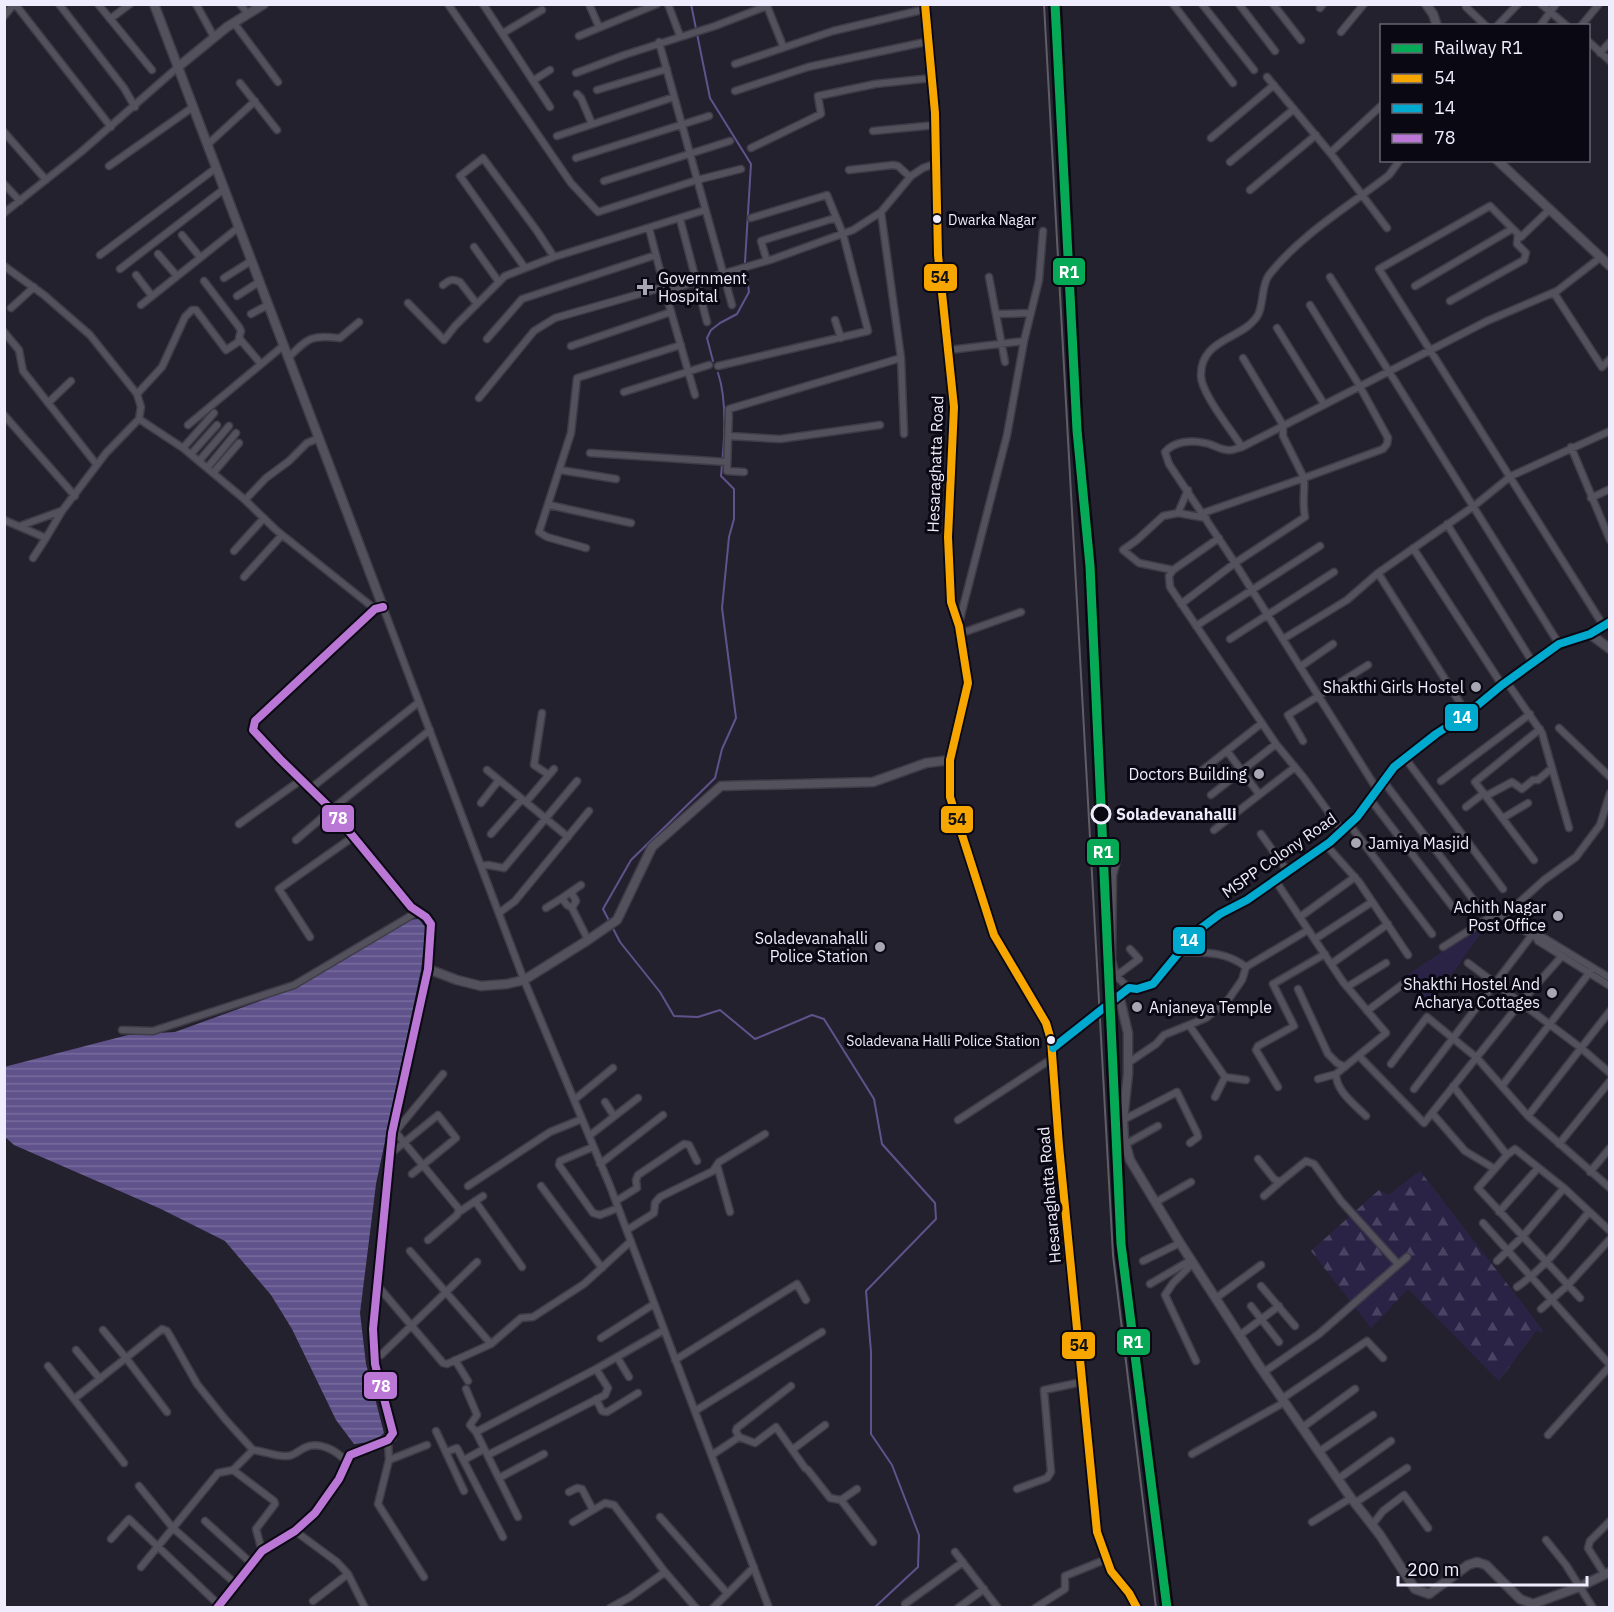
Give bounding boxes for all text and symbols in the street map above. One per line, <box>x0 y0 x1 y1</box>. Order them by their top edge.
legend <box>1380 24 1590 162</box>
text: Railway R1 <box>1434 36 1523 59</box>
text: 54 <box>1434 66 1456 89</box>
text: 14 <box>1434 96 1456 119</box>
text: 78 <box>1434 126 1456 149</box>
place label: Dwarka Nagar <box>948 211 1036 229</box>
marker: Dwarka Nagar <box>931 213 943 225</box>
line badge: R1 <box>1052 257 1086 286</box>
text: R1 <box>1059 262 1080 282</box>
line badge: 54 <box>923 263 958 292</box>
text: 54 <box>930 267 950 287</box>
place label: Government Hospital <box>658 268 747 306</box>
marker: Government Hospital <box>636 278 654 296</box>
street label: Hesaraghatta Road <box>923 395 947 533</box>
place label: Shakthi Girls Hostel <box>1323 677 1464 697</box>
marker: Shakthi Girls Hostel <box>1469 680 1483 694</box>
line badge: 14 <box>1444 703 1479 732</box>
text: 14 <box>1452 707 1472 727</box>
place label: Doctors Building <box>1129 764 1248 784</box>
marker: Doctors Building <box>1252 767 1266 781</box>
line badge: 78 <box>321 804 355 833</box>
marker: Soladevanahalli <box>1091 804 1111 824</box>
place label: Soladevanahalli <box>1116 804 1237 824</box>
line badge: 54 <box>940 805 974 834</box>
text: 78 <box>328 808 348 828</box>
street label: MSPP Colony Road <box>1218 808 1340 902</box>
text: 54 <box>947 809 967 829</box>
place label: Jamiya Masjid <box>1368 833 1469 853</box>
marker: Jamiya Masjid <box>1349 836 1363 850</box>
line badge: R1 <box>1086 838 1120 866</box>
text: R1 <box>1093 842 1114 862</box>
place label: Achith Nagar Post Office <box>1453 897 1546 935</box>
marker: Achith Nagar Post Office <box>1551 909 1565 923</box>
line badge: 14 <box>1172 926 1206 955</box>
place label: Soladevanahalli Police Station <box>755 928 868 966</box>
text: 14 <box>1179 930 1199 950</box>
marker: Soladevanahalli Police Station <box>873 940 887 954</box>
place label: Shakthi Hostel And Acharya Cottages <box>1403 974 1540 1012</box>
marker: Shakthi Hostel And Acharya Cottages <box>1545 986 1559 1000</box>
place label: Anjaneya Temple <box>1149 997 1272 1017</box>
marker: Anjaneya Temple <box>1130 1000 1144 1014</box>
place label: Soladevana Halli Police Station <box>846 1032 1040 1050</box>
marker: Soladevana Halli Police Station <box>1045 1034 1057 1046</box>
street label: Hesaraghatta Road <box>1033 1126 1065 1264</box>
line badge: R1 <box>1116 1328 1151 1356</box>
line badge: 54 <box>1061 1331 1096 1360</box>
text: R1 <box>1123 1332 1144 1352</box>
text: 54 <box>1069 1335 1089 1355</box>
line badge: 78 <box>363 1371 398 1400</box>
text: 78 <box>371 1376 391 1396</box>
scale bar <box>1398 1549 1587 1587</box>
text: 200 m <box>1407 1558 1459 1581</box>

